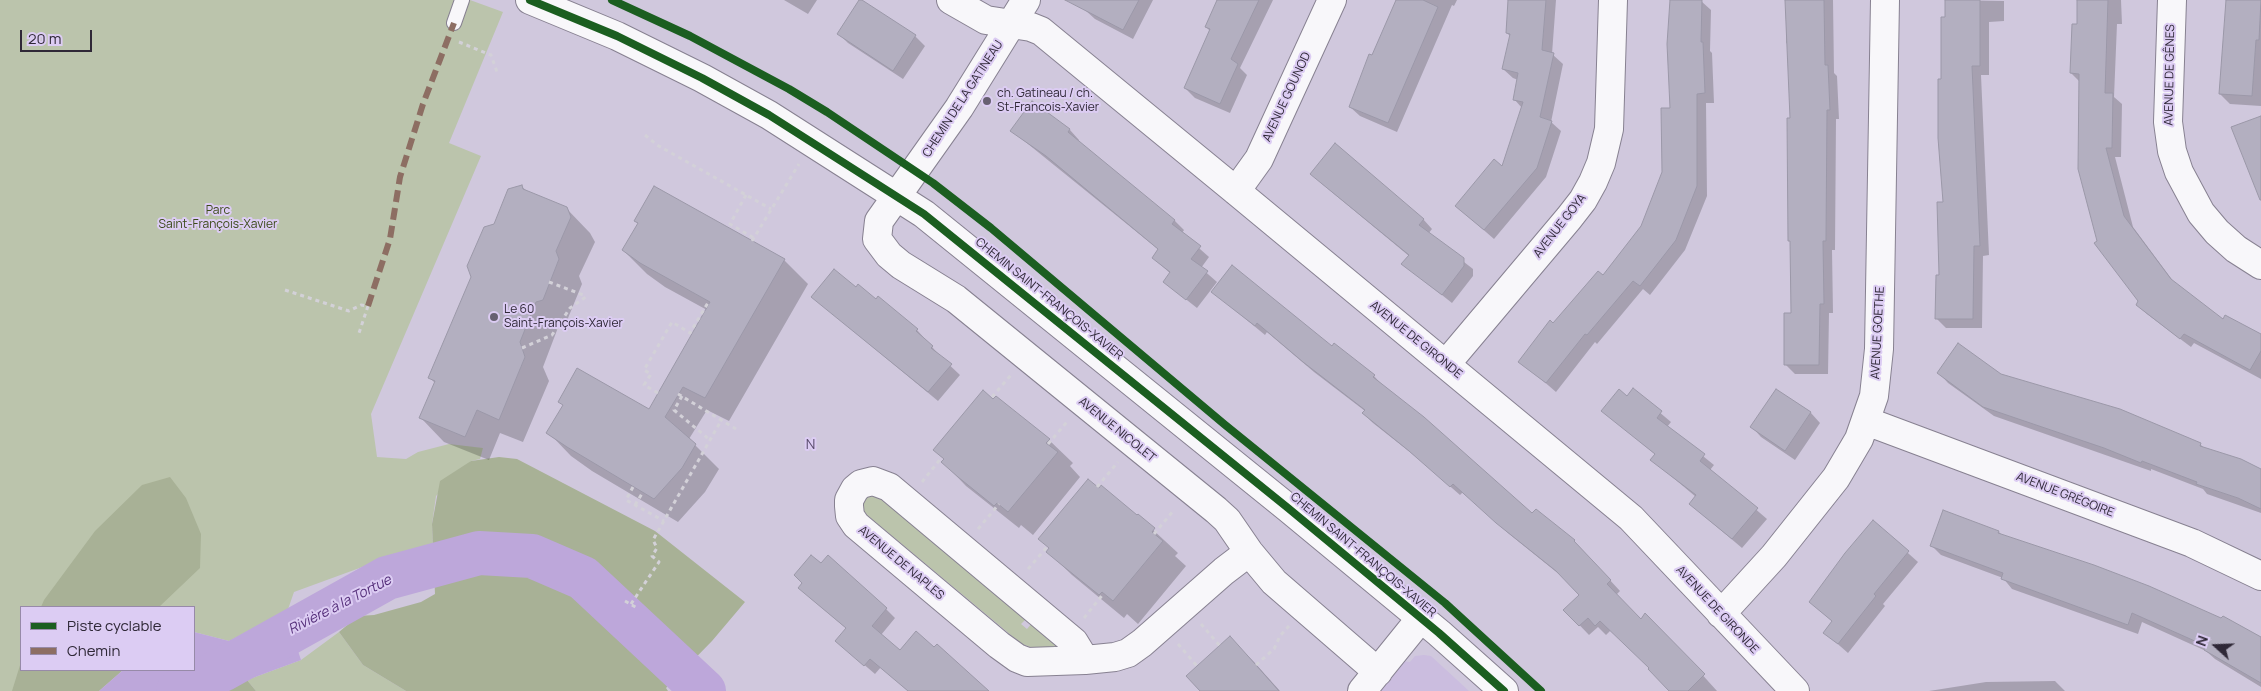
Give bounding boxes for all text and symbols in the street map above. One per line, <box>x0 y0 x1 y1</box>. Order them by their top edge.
scale bar <box>22 20 95 52</box>
street label: AVENUE DE GÊNES <box>2162 24 2178 126</box>
text: 20 m <box>28 28 61 49</box>
street label: CHEMIN DE LA GATINEAU <box>920 38 1006 160</box>
street label: AVENUE GOUNOD <box>1260 50 1314 144</box>
place label: ch. Gatineau / ch. St-Francois-Xavier <box>997 87 1099 115</box>
marker: ch. Gatineau / ch. St-Francois-Xavier <box>981 95 993 107</box>
street label: AVENUE GOYA <box>1531 191 1589 261</box>
park label: Parc Saint-François-Xavier <box>159 204 277 232</box>
street label: CHEMIN SAINT-FRANÇOIS-XAVIER <box>972 235 1126 363</box>
street label: AVENUE GOETHE <box>1868 286 1888 380</box>
street label: AVENUE DE GIRONDE <box>1367 298 1465 382</box>
place label: Le 60 Saint-François-Xavier <box>504 303 623 331</box>
marker: Le 60 Saint-François-Xavier <box>488 311 500 323</box>
street label: AVENUE NICOLET <box>1076 394 1158 466</box>
district label: N <box>806 437 816 453</box>
street label: AVENUE GRÉGOIRE <box>2014 470 2116 520</box>
street label: CHEMIN SAINT-FRANÇOIS-XAVIER <box>1287 490 1439 620</box>
street label: AVENUE DE NAPLES <box>855 523 947 603</box>
street label: AVENUE DE GIRONDE <box>1673 563 1761 657</box>
water label: Rivière à la Tortue <box>286 572 394 638</box>
legend <box>20 606 195 671</box>
text: Piste cyclable <box>67 615 162 636</box>
north arrow <box>2191 621 2241 671</box>
text: N <box>2191 633 2212 649</box>
text: Chemin <box>67 640 120 661</box>

